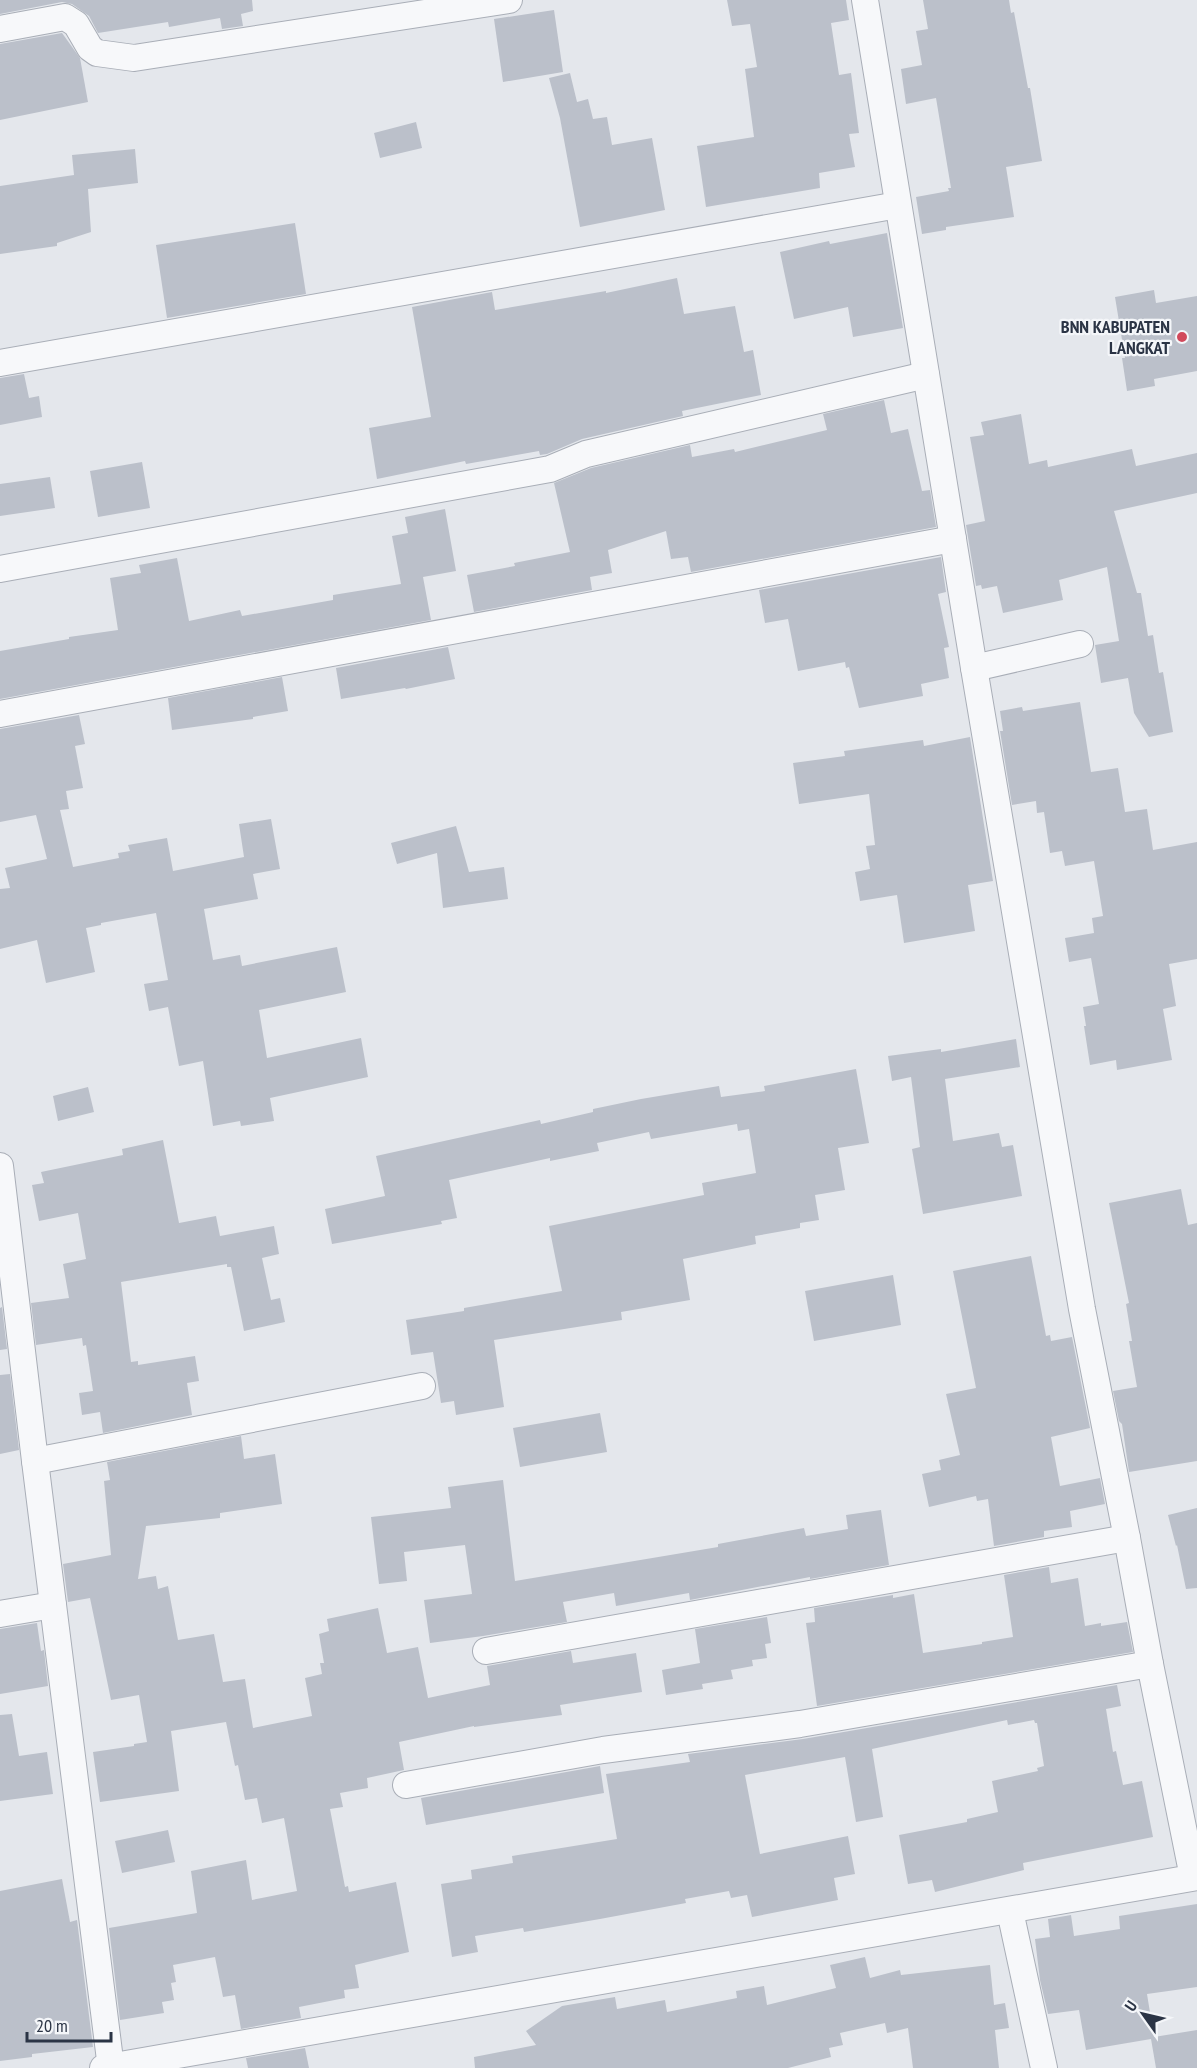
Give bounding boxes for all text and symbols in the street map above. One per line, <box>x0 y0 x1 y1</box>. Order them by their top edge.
place label: BNN KABUPATEN LANGKAT <box>1061 315 1170 359</box>
marker: BNN KABUPATEN LANGKAT <box>1175 330 1189 344</box>
north arrow <box>1113 1984 1173 2044</box>
text: U <box>1120 1997 1141 2015</box>
scale bar <box>27 2005 111 2043</box>
text: 20 m <box>36 2014 68 2037</box>

